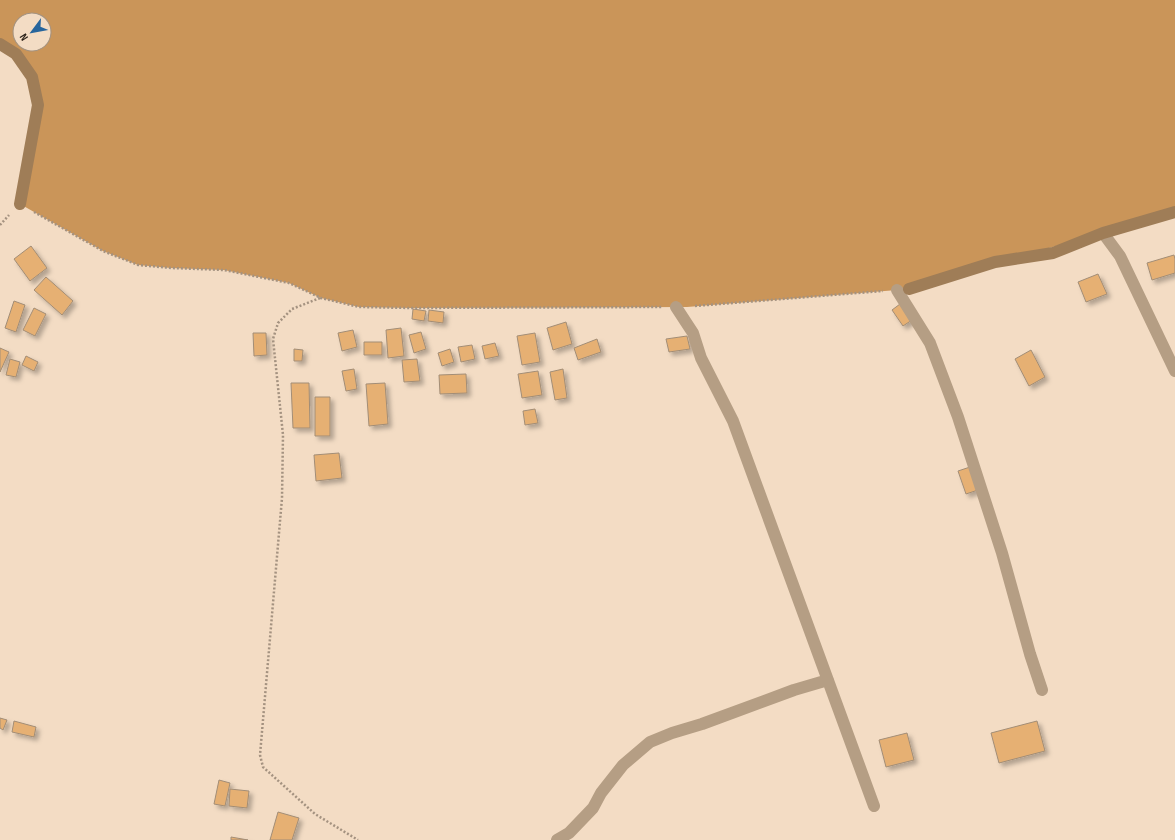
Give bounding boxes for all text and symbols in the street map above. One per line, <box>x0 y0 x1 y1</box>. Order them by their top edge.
north arrow <box>12 12 52 52</box>
text: N <box>17 31 31 43</box>

